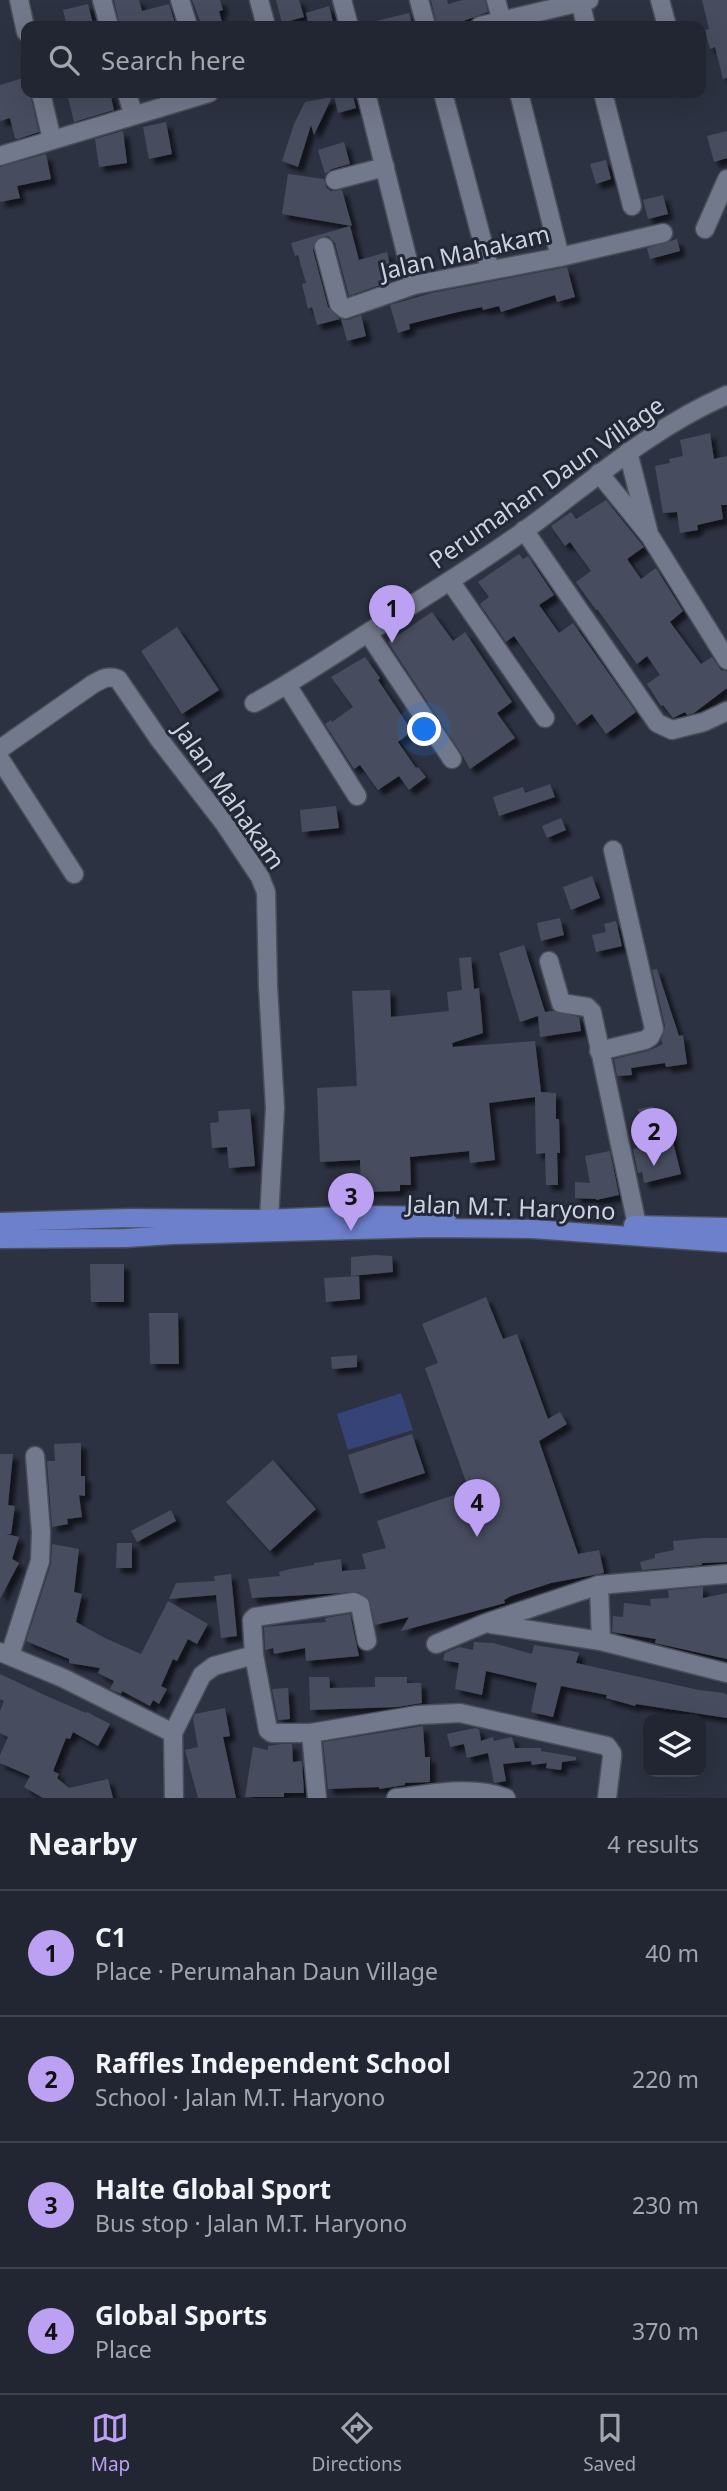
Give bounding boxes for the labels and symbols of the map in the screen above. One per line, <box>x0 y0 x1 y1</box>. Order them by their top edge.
street label: Jalan Mahakam <box>375 216 553 288</box>
street label: Perumahan Daun Village <box>422 388 670 576</box>
pin: 1 <box>369 585 415 643</box>
your location <box>407 712 441 746</box>
street label: Jalan Mahakam <box>166 713 293 875</box>
pin: 2 <box>631 1108 677 1166</box>
pin: 3 <box>328 1173 374 1231</box>
street label: Jalan M.T. Haryono <box>404 1186 616 1227</box>
pin: 4 <box>454 1479 500 1537</box>

